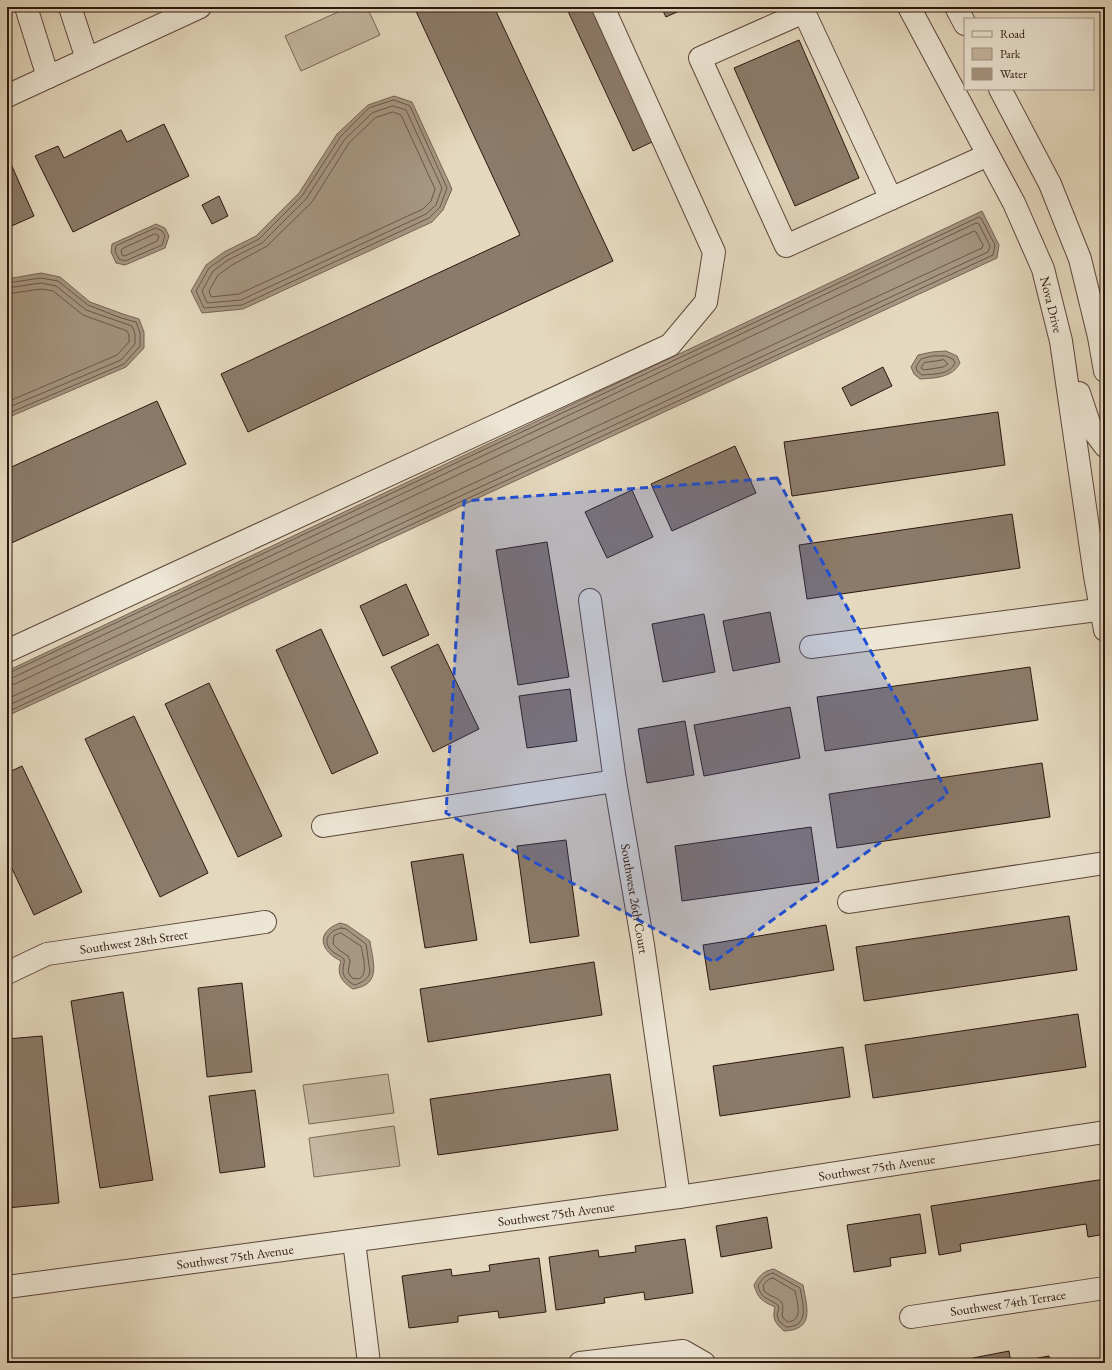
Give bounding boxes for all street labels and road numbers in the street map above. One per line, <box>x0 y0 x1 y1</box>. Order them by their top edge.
street label: Nova Drive <box>1036 275 1067 335</box>
street label: Southwest 26th Court <box>617 842 652 955</box>
street label: Southwest 28th Street <box>79 925 189 958</box>
street label: Southwest 75th Avenue <box>817 1150 936 1185</box>
street label: Southwest 75th Avenue <box>497 1198 616 1230</box>
street label: Southwest 75th Avenue <box>176 1241 294 1273</box>
street label: Southwest 74th Terrace <box>949 1286 1067 1320</box>

